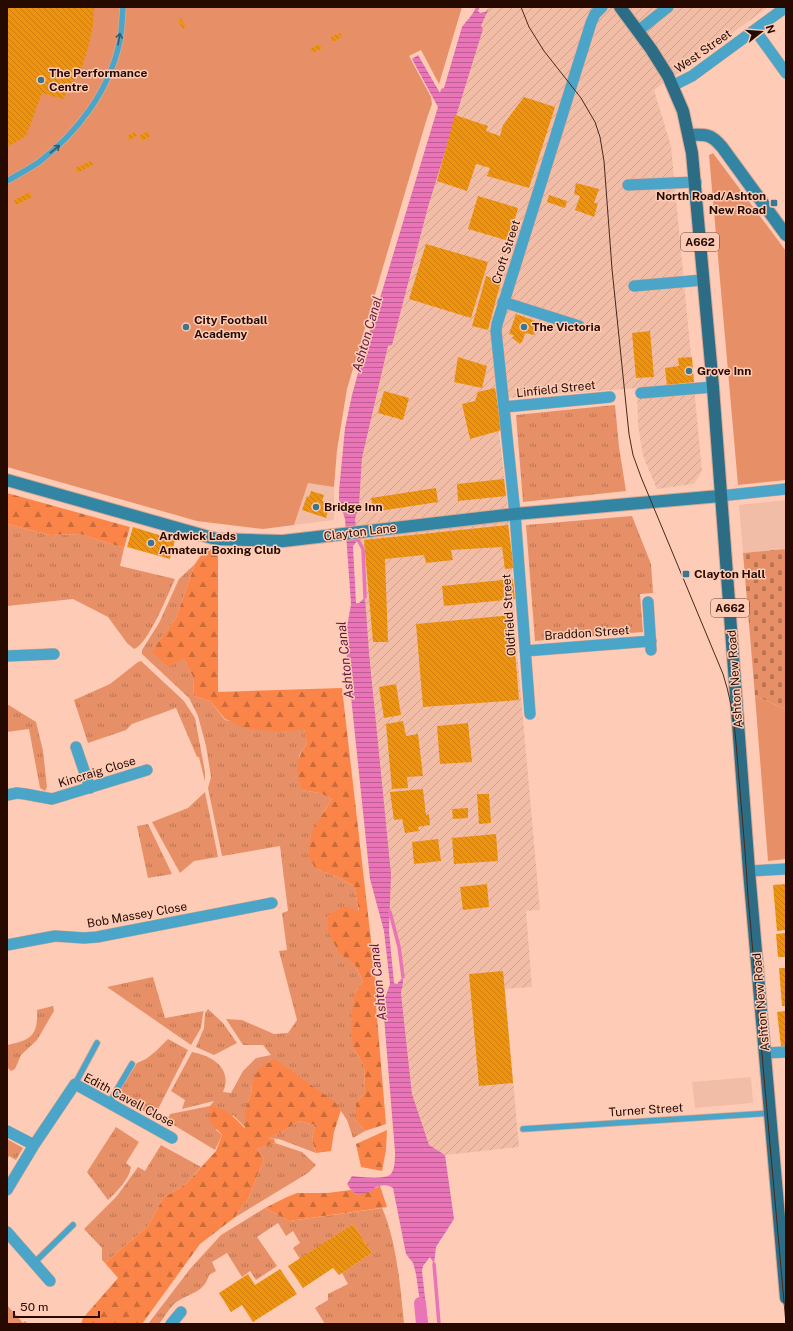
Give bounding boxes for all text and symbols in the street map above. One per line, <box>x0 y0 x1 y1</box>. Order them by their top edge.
north arrow <box>741 12 781 52</box>
text: N <box>764 23 778 35</box>
street label: West Street <box>672 26 734 76</box>
one-way arrow <box>115 33 123 46</box>
place label: The Performance Centre <box>49 66 148 94</box>
marker: The Performance Centre <box>36 75 46 85</box>
one-way arrow <box>49 144 60 153</box>
place label: North Road/Ashton New Road <box>656 189 766 217</box>
marker: North Road/Ashton New Road <box>769 198 779 208</box>
street label: Croft Street <box>489 218 523 286</box>
road number: A662 <box>681 233 719 251</box>
water label: Ashton Canal <box>349 294 385 373</box>
place label: City Football Academy <box>194 313 268 341</box>
place label: The Victoria <box>532 320 601 334</box>
marker: City Football Academy <box>181 322 191 332</box>
marker: The Victoria <box>519 322 529 332</box>
place label: Grove Inn <box>697 364 751 378</box>
marker: Grove Inn <box>684 366 694 376</box>
street label: Linfield Street <box>516 378 597 400</box>
place label: Bridge Inn <box>324 500 383 514</box>
marker: Bridge Inn <box>311 502 321 512</box>
street label: Clayton Lane <box>323 521 397 543</box>
place label: Ardwick Lads Amateur Boxing Club <box>159 529 281 557</box>
marker: Ardwick Lads Amateur Boxing Club <box>146 538 156 548</box>
place label: Clayton Hall <box>694 567 765 581</box>
marker: Clayton Hall <box>681 569 691 579</box>
street label: Oldfield Street <box>499 573 519 656</box>
road number: A662 <box>711 599 749 617</box>
water label: Ashton Canal <box>333 620 357 699</box>
street label: Braddon Street <box>544 623 630 643</box>
street label: Ashton New Road <box>725 629 745 729</box>
street label: Kincraig Close <box>57 754 138 790</box>
street label: Bob Massey Close <box>86 899 188 931</box>
water label: Ashton Canal <box>366 942 390 1021</box>
street label: Ashton New Road <box>750 952 772 1052</box>
street label: Edith Cavell Close <box>81 1070 177 1130</box>
street label: Turner Street <box>608 1100 684 1120</box>
scale bar <box>14 1293 99 1319</box>
text: 50 m <box>20 1300 48 1314</box>

